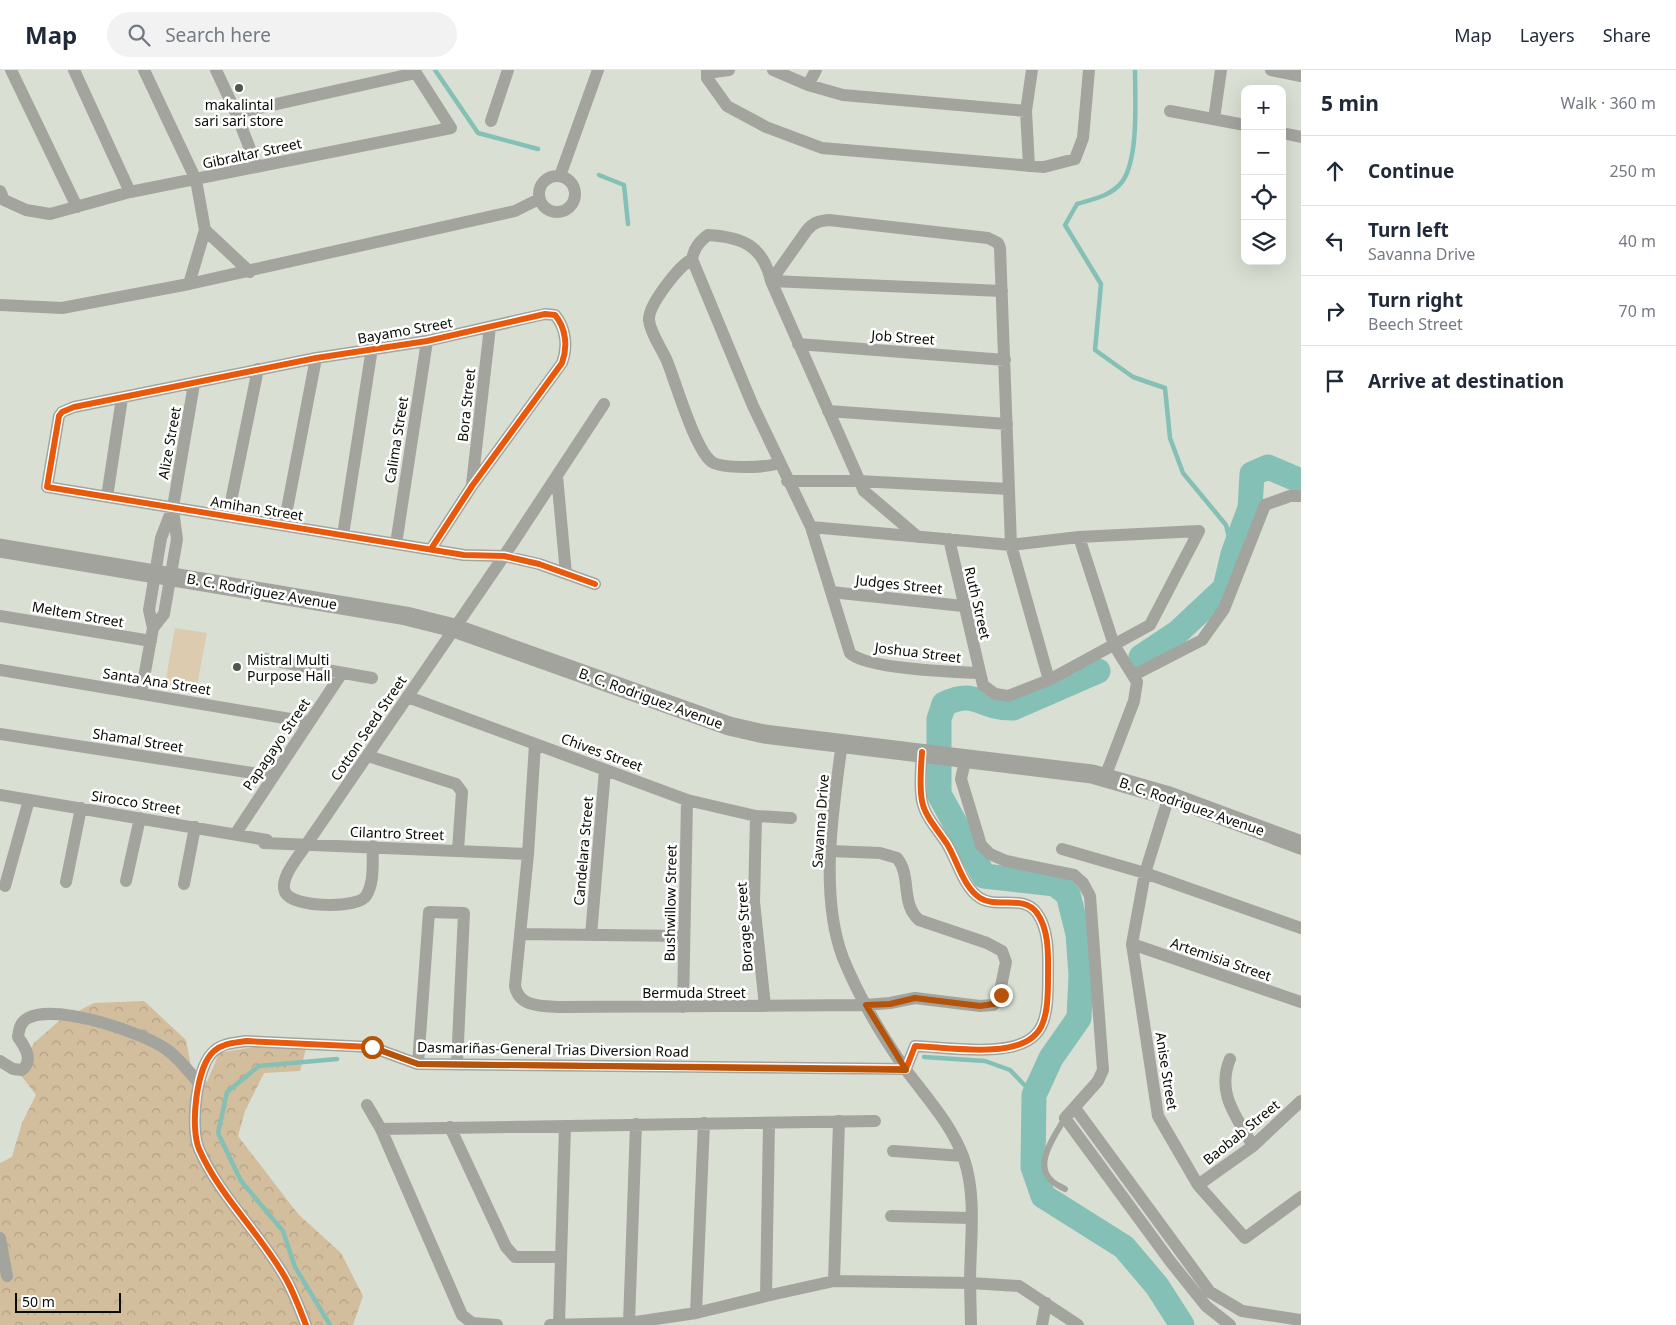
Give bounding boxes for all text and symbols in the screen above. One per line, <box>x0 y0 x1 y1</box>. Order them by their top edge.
search box <box>107 12 457 57</box>
text: Map <box>25 18 77 51</box>
icon: search <box>125 21 153 49</box>
text: Search here <box>165 22 271 48</box>
text: Map <box>1454 23 1492 47</box>
text: Layers <box>1520 23 1575 47</box>
text: Share <box>1603 23 1651 47</box>
marker: makalintal sari sari store <box>233 82 245 94</box>
map controls <box>1241 85 1286 265</box>
button: + <box>1241 85 1286 130</box>
text: 5 min <box>1321 89 1379 117</box>
text: Walk · 360 m <box>1561 92 1656 114</box>
place label: makalintal sari sari store <box>195 95 284 130</box>
button: − <box>1241 130 1286 175</box>
street label: Gibraltar Street <box>201 133 303 173</box>
icon: ahead <box>1321 157 1349 185</box>
text: Continue <box>1368 158 1454 184</box>
text: 250 m <box>1609 160 1656 182</box>
button: locate <box>1241 175 1286 220</box>
text: Turn left <box>1368 217 1449 243</box>
button: layers <box>1241 220 1286 265</box>
icon: left <box>1321 227 1349 255</box>
text: 40 m <box>1619 230 1656 252</box>
text: Savanna Drive <box>1368 243 1475 265</box>
text: Turn right <box>1368 287 1463 313</box>
icon: right <box>1321 297 1349 325</box>
text: 70 m <box>1619 300 1656 322</box>
street label: Bayamo Street <box>356 312 454 348</box>
text: Beech Street <box>1368 313 1463 335</box>
street label: Job Street <box>869 325 935 349</box>
street label: Bora Street <box>453 367 479 443</box>
icon: arrive <box>1321 367 1349 395</box>
text: Arrive at destination <box>1368 368 1564 394</box>
street label: Calima Street <box>380 395 412 485</box>
street label: Alize Street <box>153 405 185 481</box>
street label: Amihan Street <box>209 491 305 525</box>
street label: Ruth Street <box>960 565 996 641</box>
street label: B. C. Rodriguez Avenue <box>185 568 339 614</box>
street label: Judges Street <box>853 570 943 598</box>
street label: Meltem Street <box>31 597 125 631</box>
street label: Joshua Street <box>872 637 962 667</box>
place label: Mistral Multi Purpose Hall <box>247 650 331 685</box>
marker: Mistral Multi Purpose Hall <box>231 661 243 673</box>
street label: Santa Ana Street <box>102 663 212 699</box>
street label: B. C. Rodriguez Avenue <box>576 663 726 733</box>
street label: Cotton Seed Street <box>326 672 410 784</box>
street label: Papagayo Street <box>238 694 314 794</box>
street label: Shamal Street <box>91 723 185 757</box>
street label: Chives Street <box>559 728 645 776</box>
street label: B. C. Rodriguez Avenue <box>1117 772 1267 840</box>
street label: Savanna Drive <box>807 773 833 869</box>
street label: Sirocco Street <box>90 786 182 818</box>
street label: Candelara Street <box>569 796 597 906</box>
street label: Cilantro Street <box>350 822 444 844</box>
street label: Bushwillow Street <box>659 844 681 962</box>
street label: Borage Street <box>731 881 757 973</box>
street label: Artemisia Street <box>1168 933 1274 985</box>
street label: Bermuda Street <box>642 983 746 1002</box>
route end <box>990 984 1013 1007</box>
street label: Anise Street <box>1151 1031 1183 1111</box>
route start <box>361 1036 384 1059</box>
street label: Dasmariñas-General Trias Diversion Road <box>417 1037 689 1061</box>
street label: Baobab Street <box>1199 1095 1283 1169</box>
scale bar <box>15 1290 121 1313</box>
text: 50 m <box>22 1292 55 1311</box>

